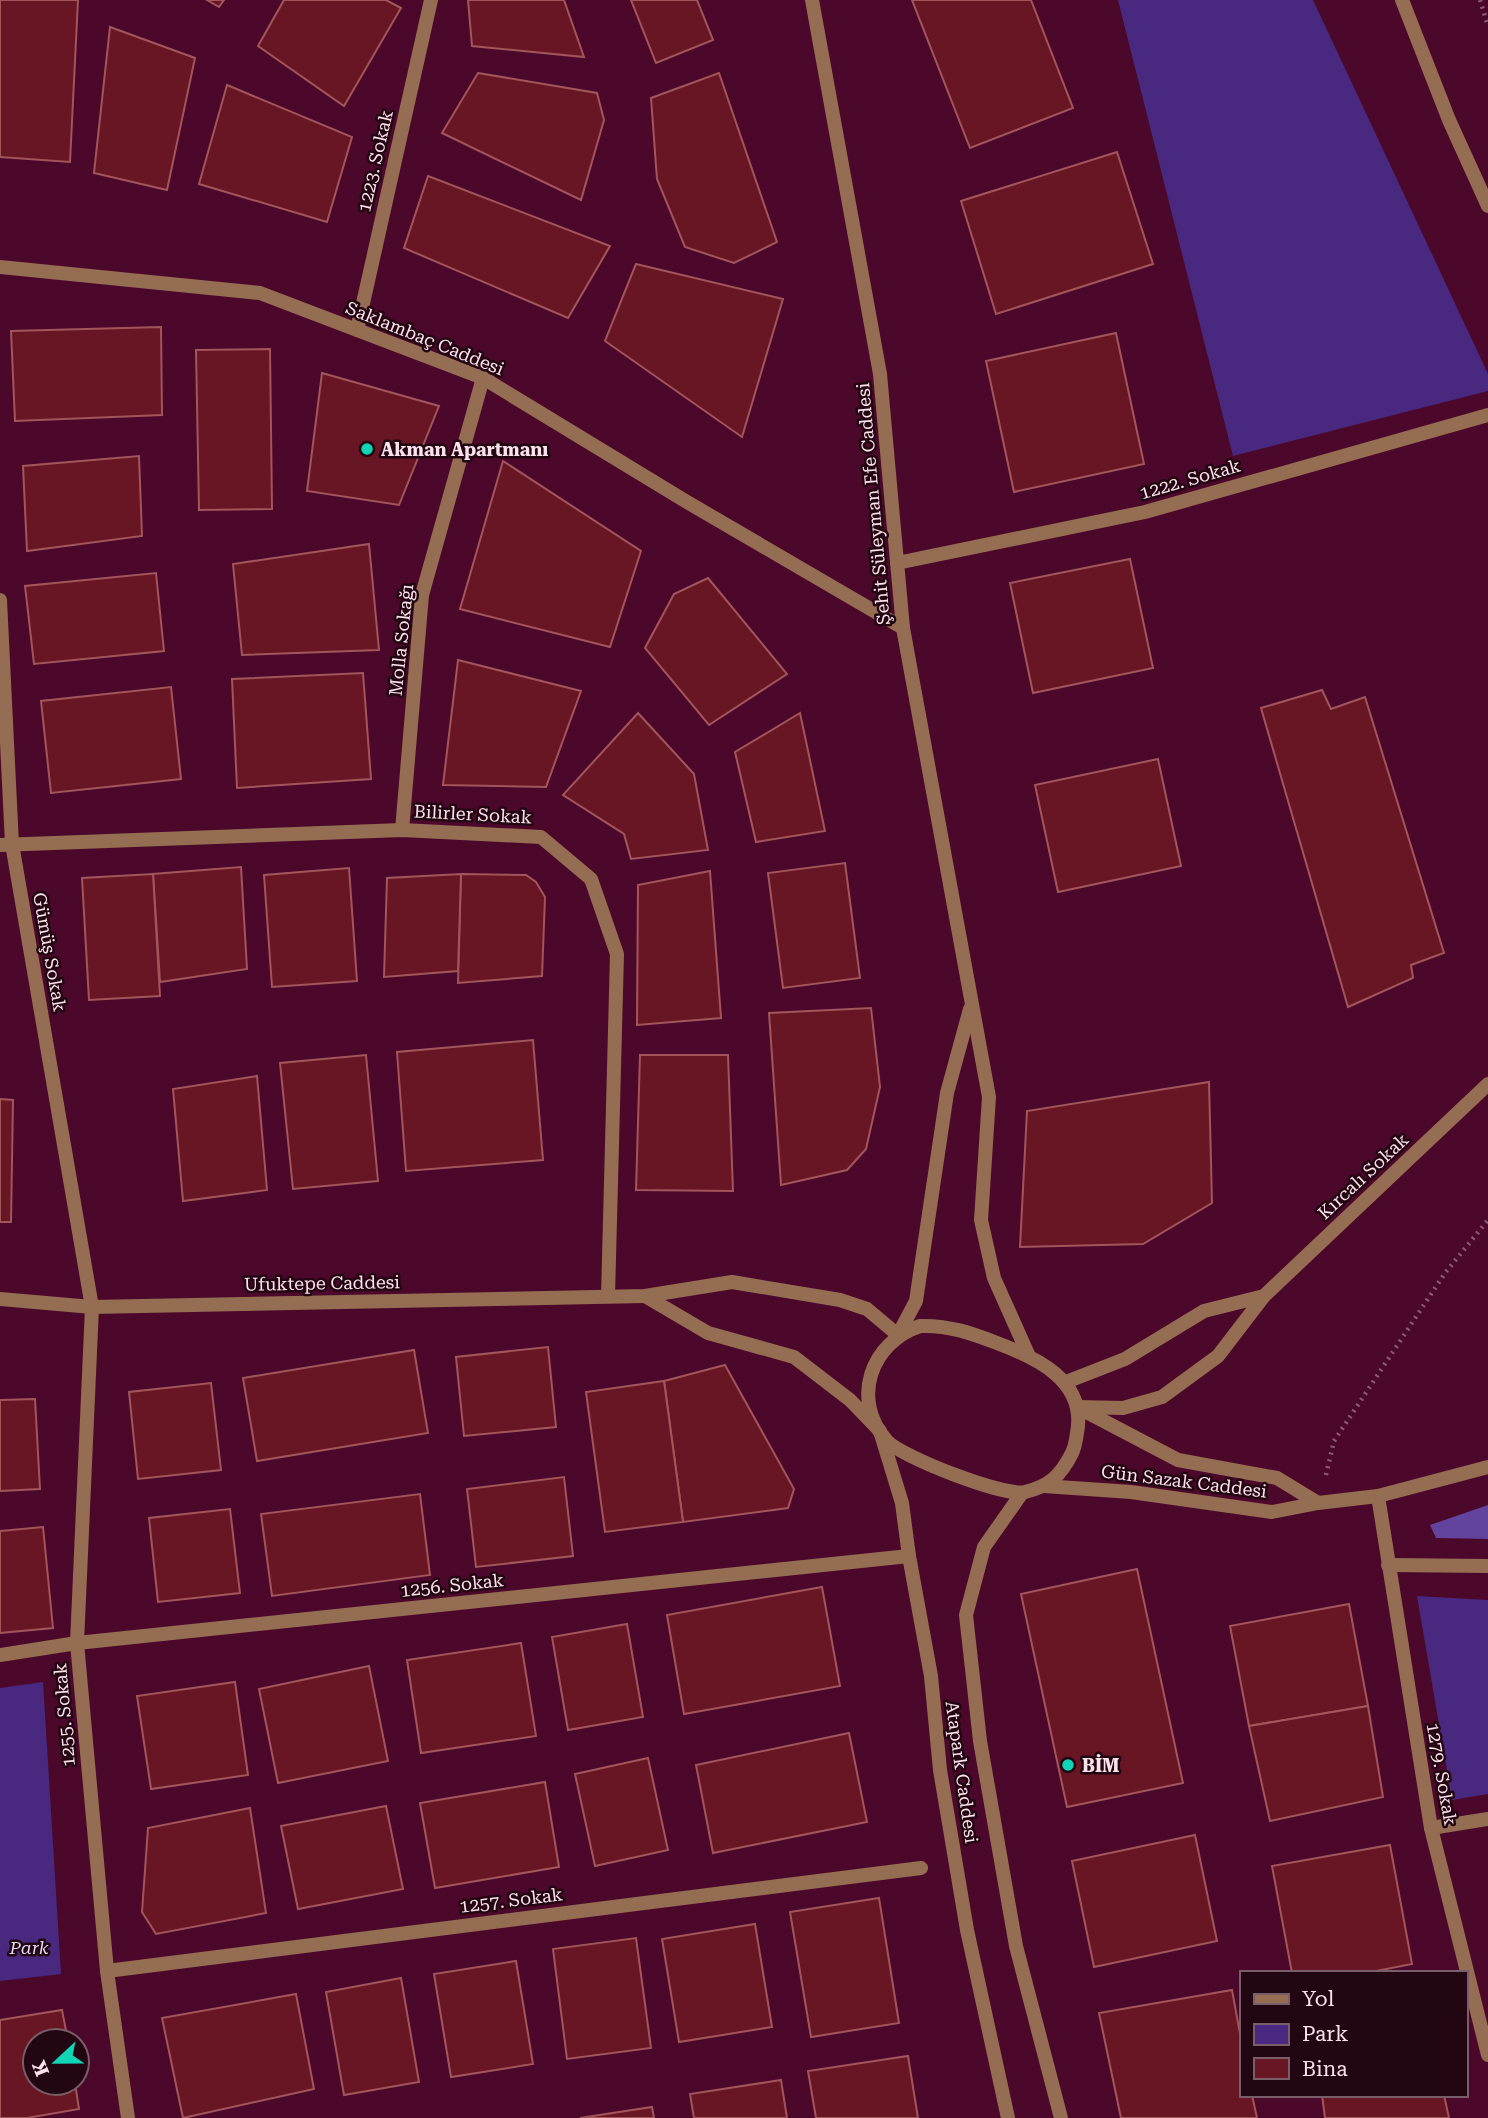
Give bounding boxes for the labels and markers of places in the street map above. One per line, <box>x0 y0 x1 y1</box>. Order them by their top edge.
place label: Akman Apartmanı <box>381 439 548 460</box>
marker: Akman Apartmanı <box>359 441 375 457</box>
place label: BİM <box>1082 1754 1119 1776</box>
marker: BİM <box>1060 1757 1076 1773</box>

